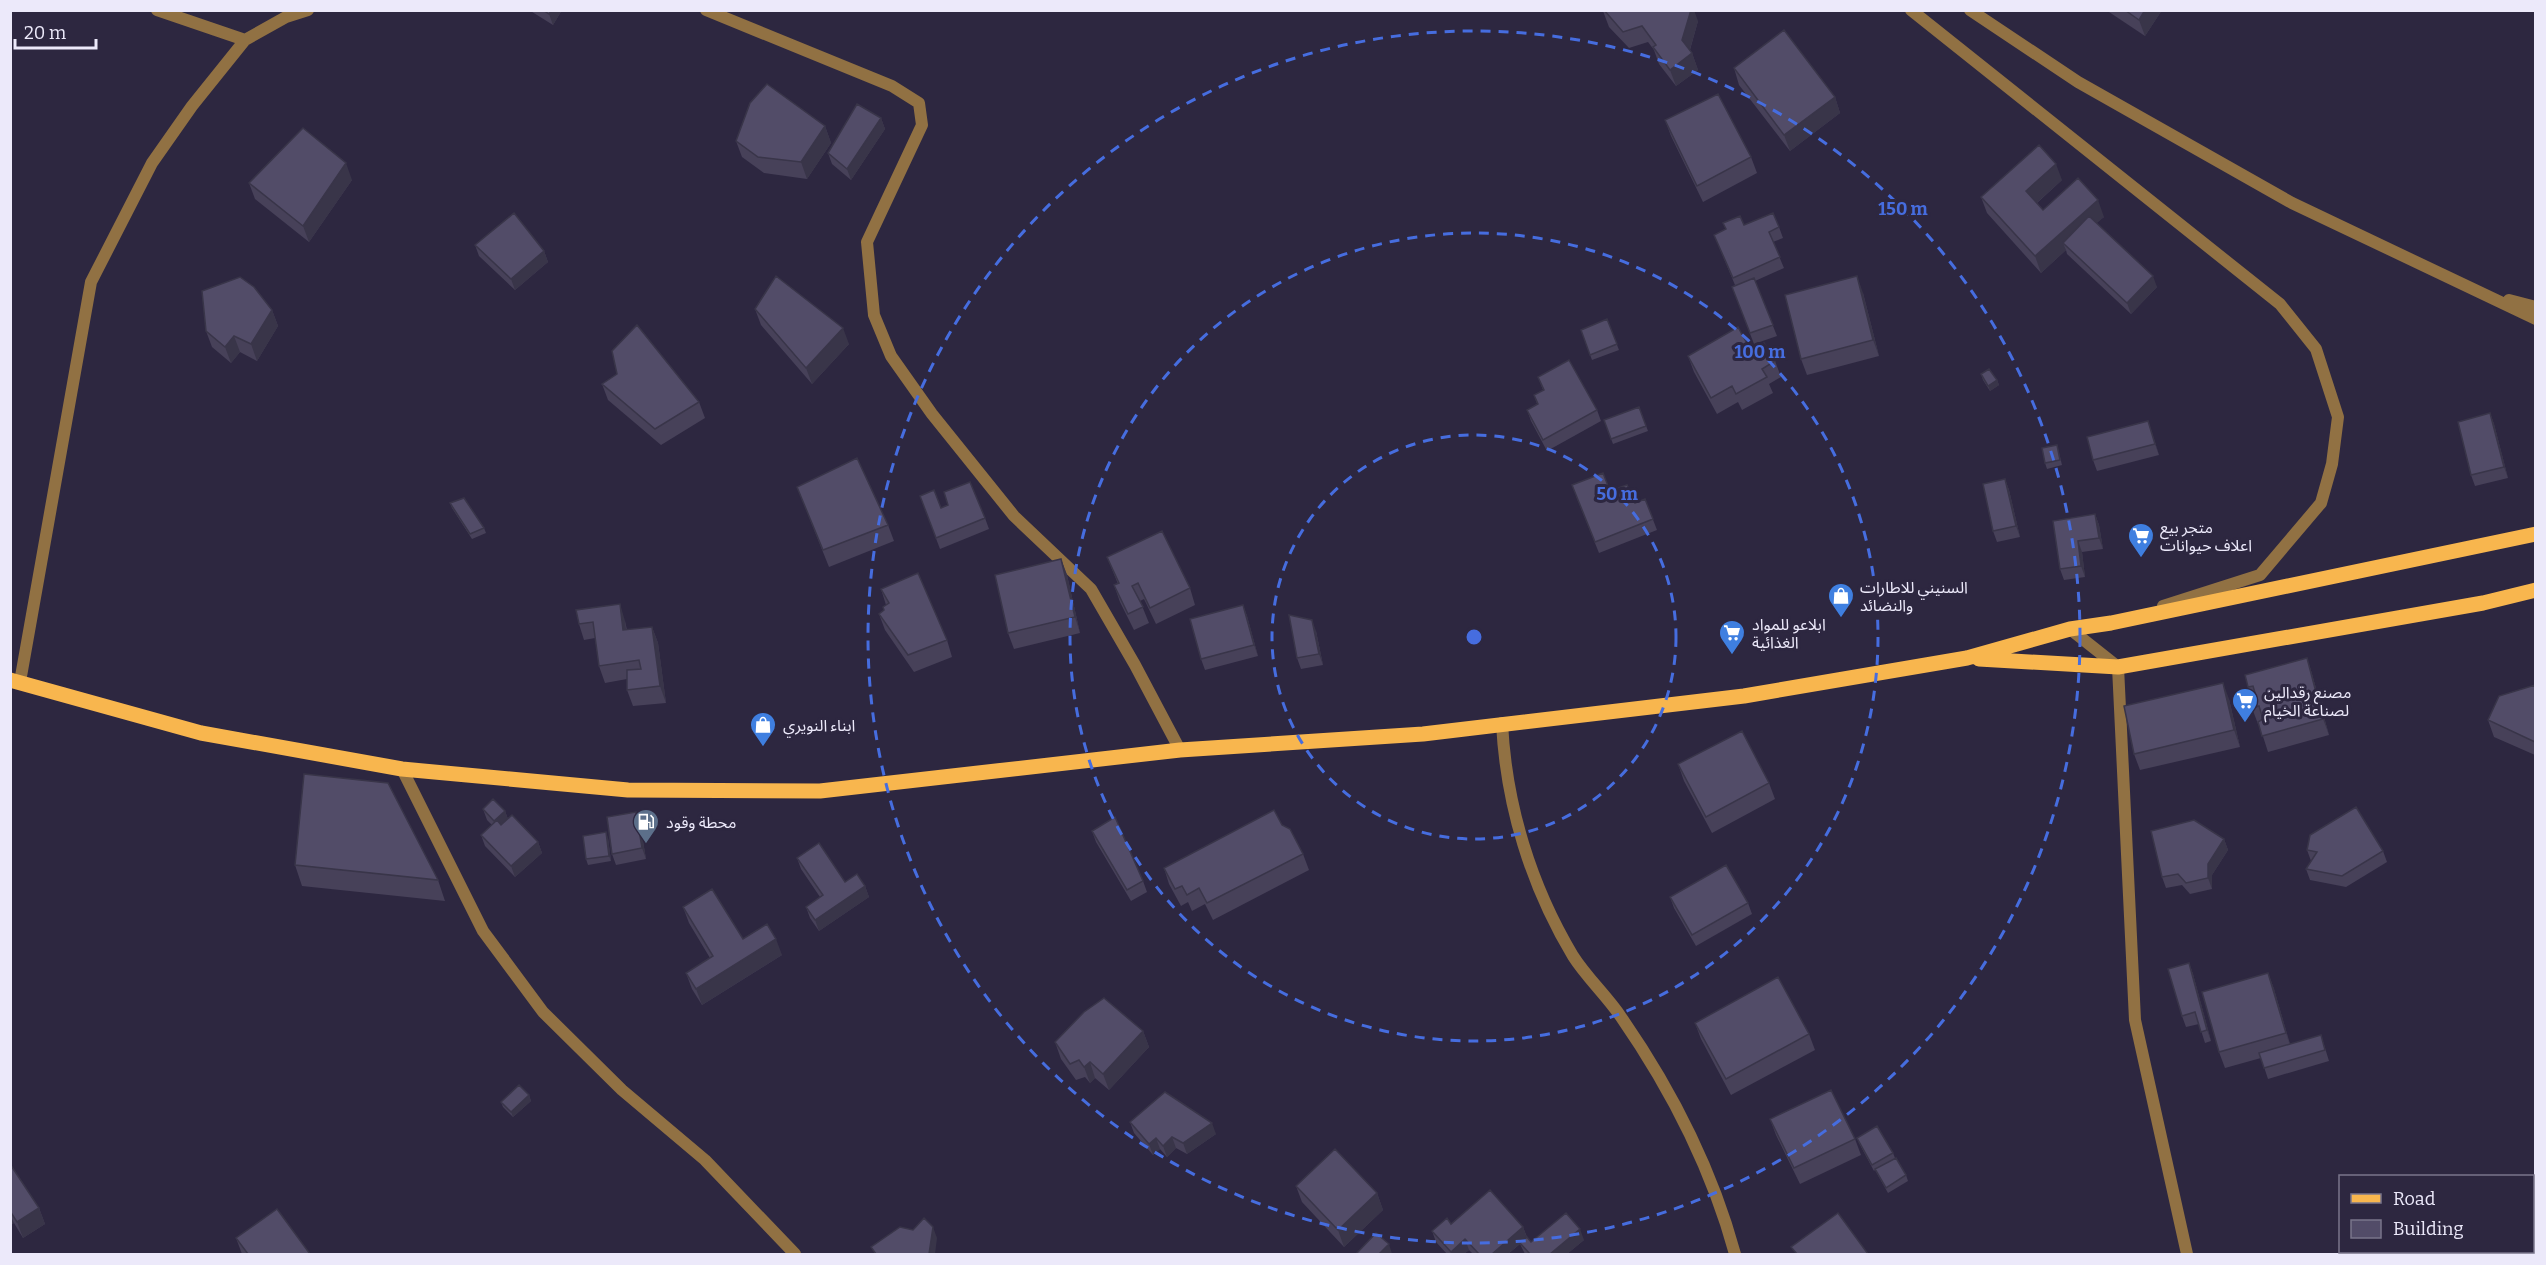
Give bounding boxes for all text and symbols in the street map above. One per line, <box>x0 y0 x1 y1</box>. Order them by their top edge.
scale bar <box>15 12 96 50</box>
text: 20 m <box>24 22 66 44</box>
text: 150 m <box>1878 198 1928 220</box>
text: 100 m <box>1734 341 1786 363</box>
text: 50 m <box>1596 483 1638 505</box>
place label: متجر بيع اعلاف حيوانات <box>2160 518 2252 555</box>
supermarket icon: متجر بيع اعلاف حيوانات <box>2126 521 2156 559</box>
place label: السنيني للاطارات والنضائد <box>1860 578 1968 615</box>
shop icon: السنيني للاطارات والنضائد <box>1826 581 1856 619</box>
place label: ابلاعو للمواد الغذائية <box>1752 615 1826 652</box>
supermarket icon: ابلاعو للمواد الغذائية <box>1717 618 1747 656</box>
centre of rings <box>1464 627 1484 647</box>
place label: مصنع رقدالين لصناعة الخيام <box>2264 683 2351 723</box>
supermarket icon: مصنع رقدالين لصناعة الخيام <box>2230 686 2260 724</box>
shop icon: ابناء النويري <box>748 710 778 748</box>
place label: ابناء النويري <box>783 716 855 738</box>
fuel station icon: محطة وقود <box>631 807 661 845</box>
place label: محطة وقود <box>666 813 736 832</box>
legend <box>2339 1175 2534 1253</box>
text: Road <box>2393 1188 2436 1210</box>
text: Building <box>2393 1218 2464 1240</box>

